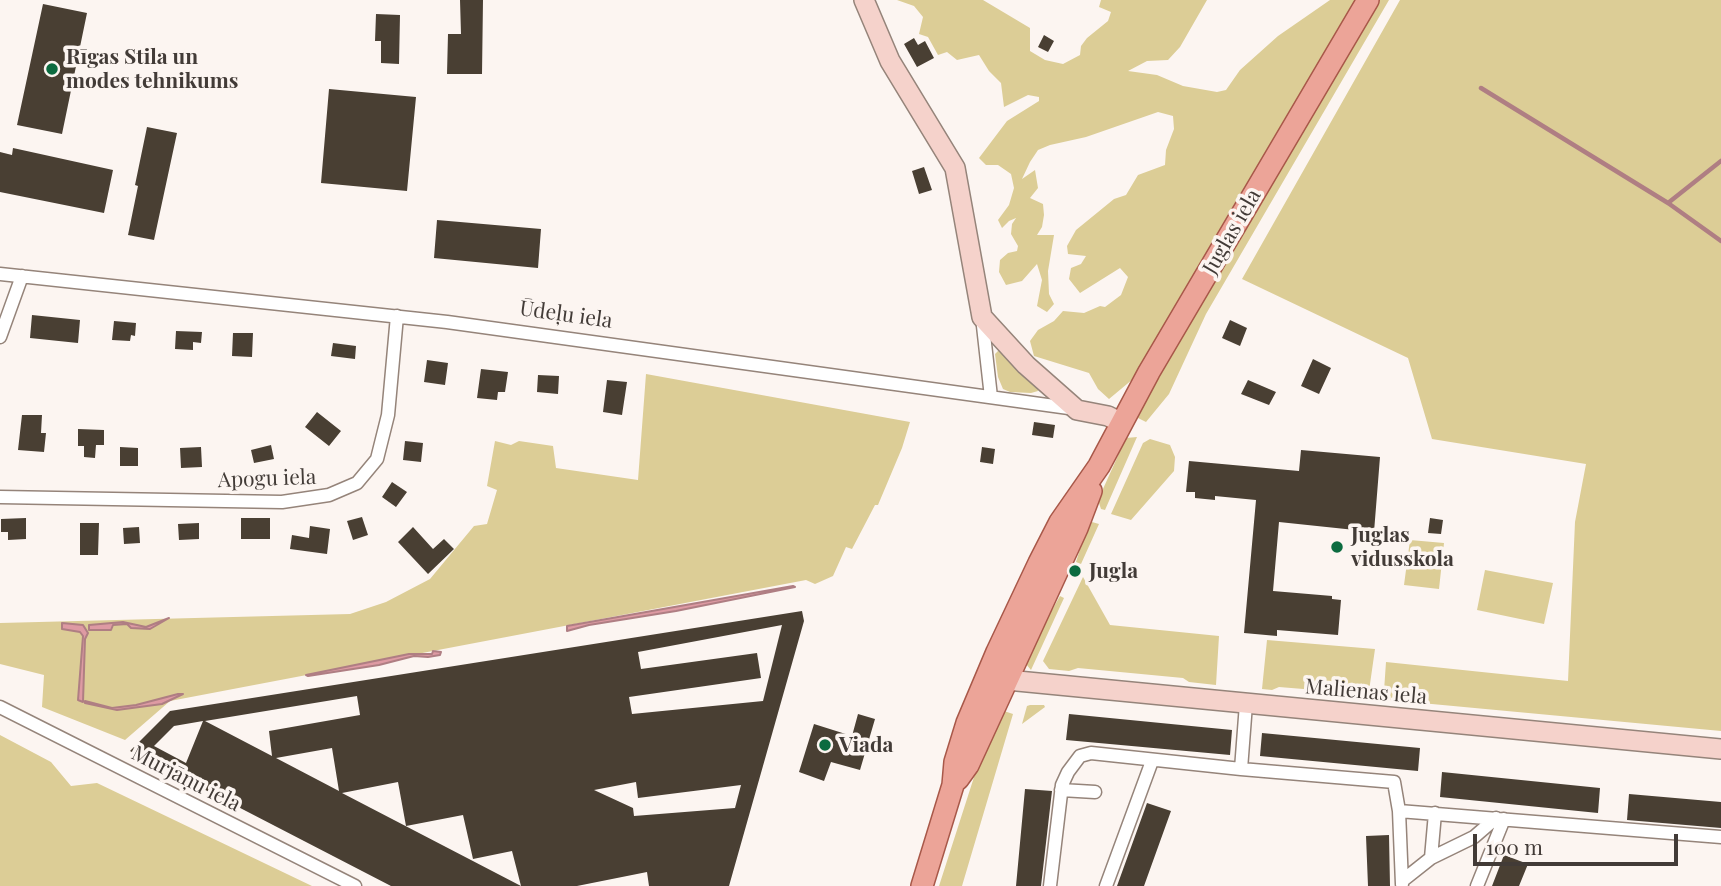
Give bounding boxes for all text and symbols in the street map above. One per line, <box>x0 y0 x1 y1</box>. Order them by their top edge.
place label: Rīgas Stila un modes tehnikums <box>66 44 239 94</box>
marker: Rīgas Stila un modes tehnikums <box>44 61 60 77</box>
street label: Juglas iela <box>1198 185 1266 279</box>
street label: Ūdeļu iela <box>518 296 614 334</box>
street label: Apogu iela <box>217 465 317 493</box>
place label: Juglas vidusskola <box>1351 522 1454 572</box>
marker: Juglas vidusskola <box>1329 539 1345 555</box>
place label: Jugla <box>1089 558 1138 584</box>
marker: Jugla <box>1067 563 1083 579</box>
street label: Malienas iela <box>1304 674 1428 710</box>
place label: Viada <box>839 732 893 758</box>
marker: Viada <box>817 737 833 753</box>
street label: Murjāņu iela <box>127 741 245 817</box>
scale bar <box>1476 820 1681 864</box>
text: 100 m <box>1486 832 1543 860</box>

